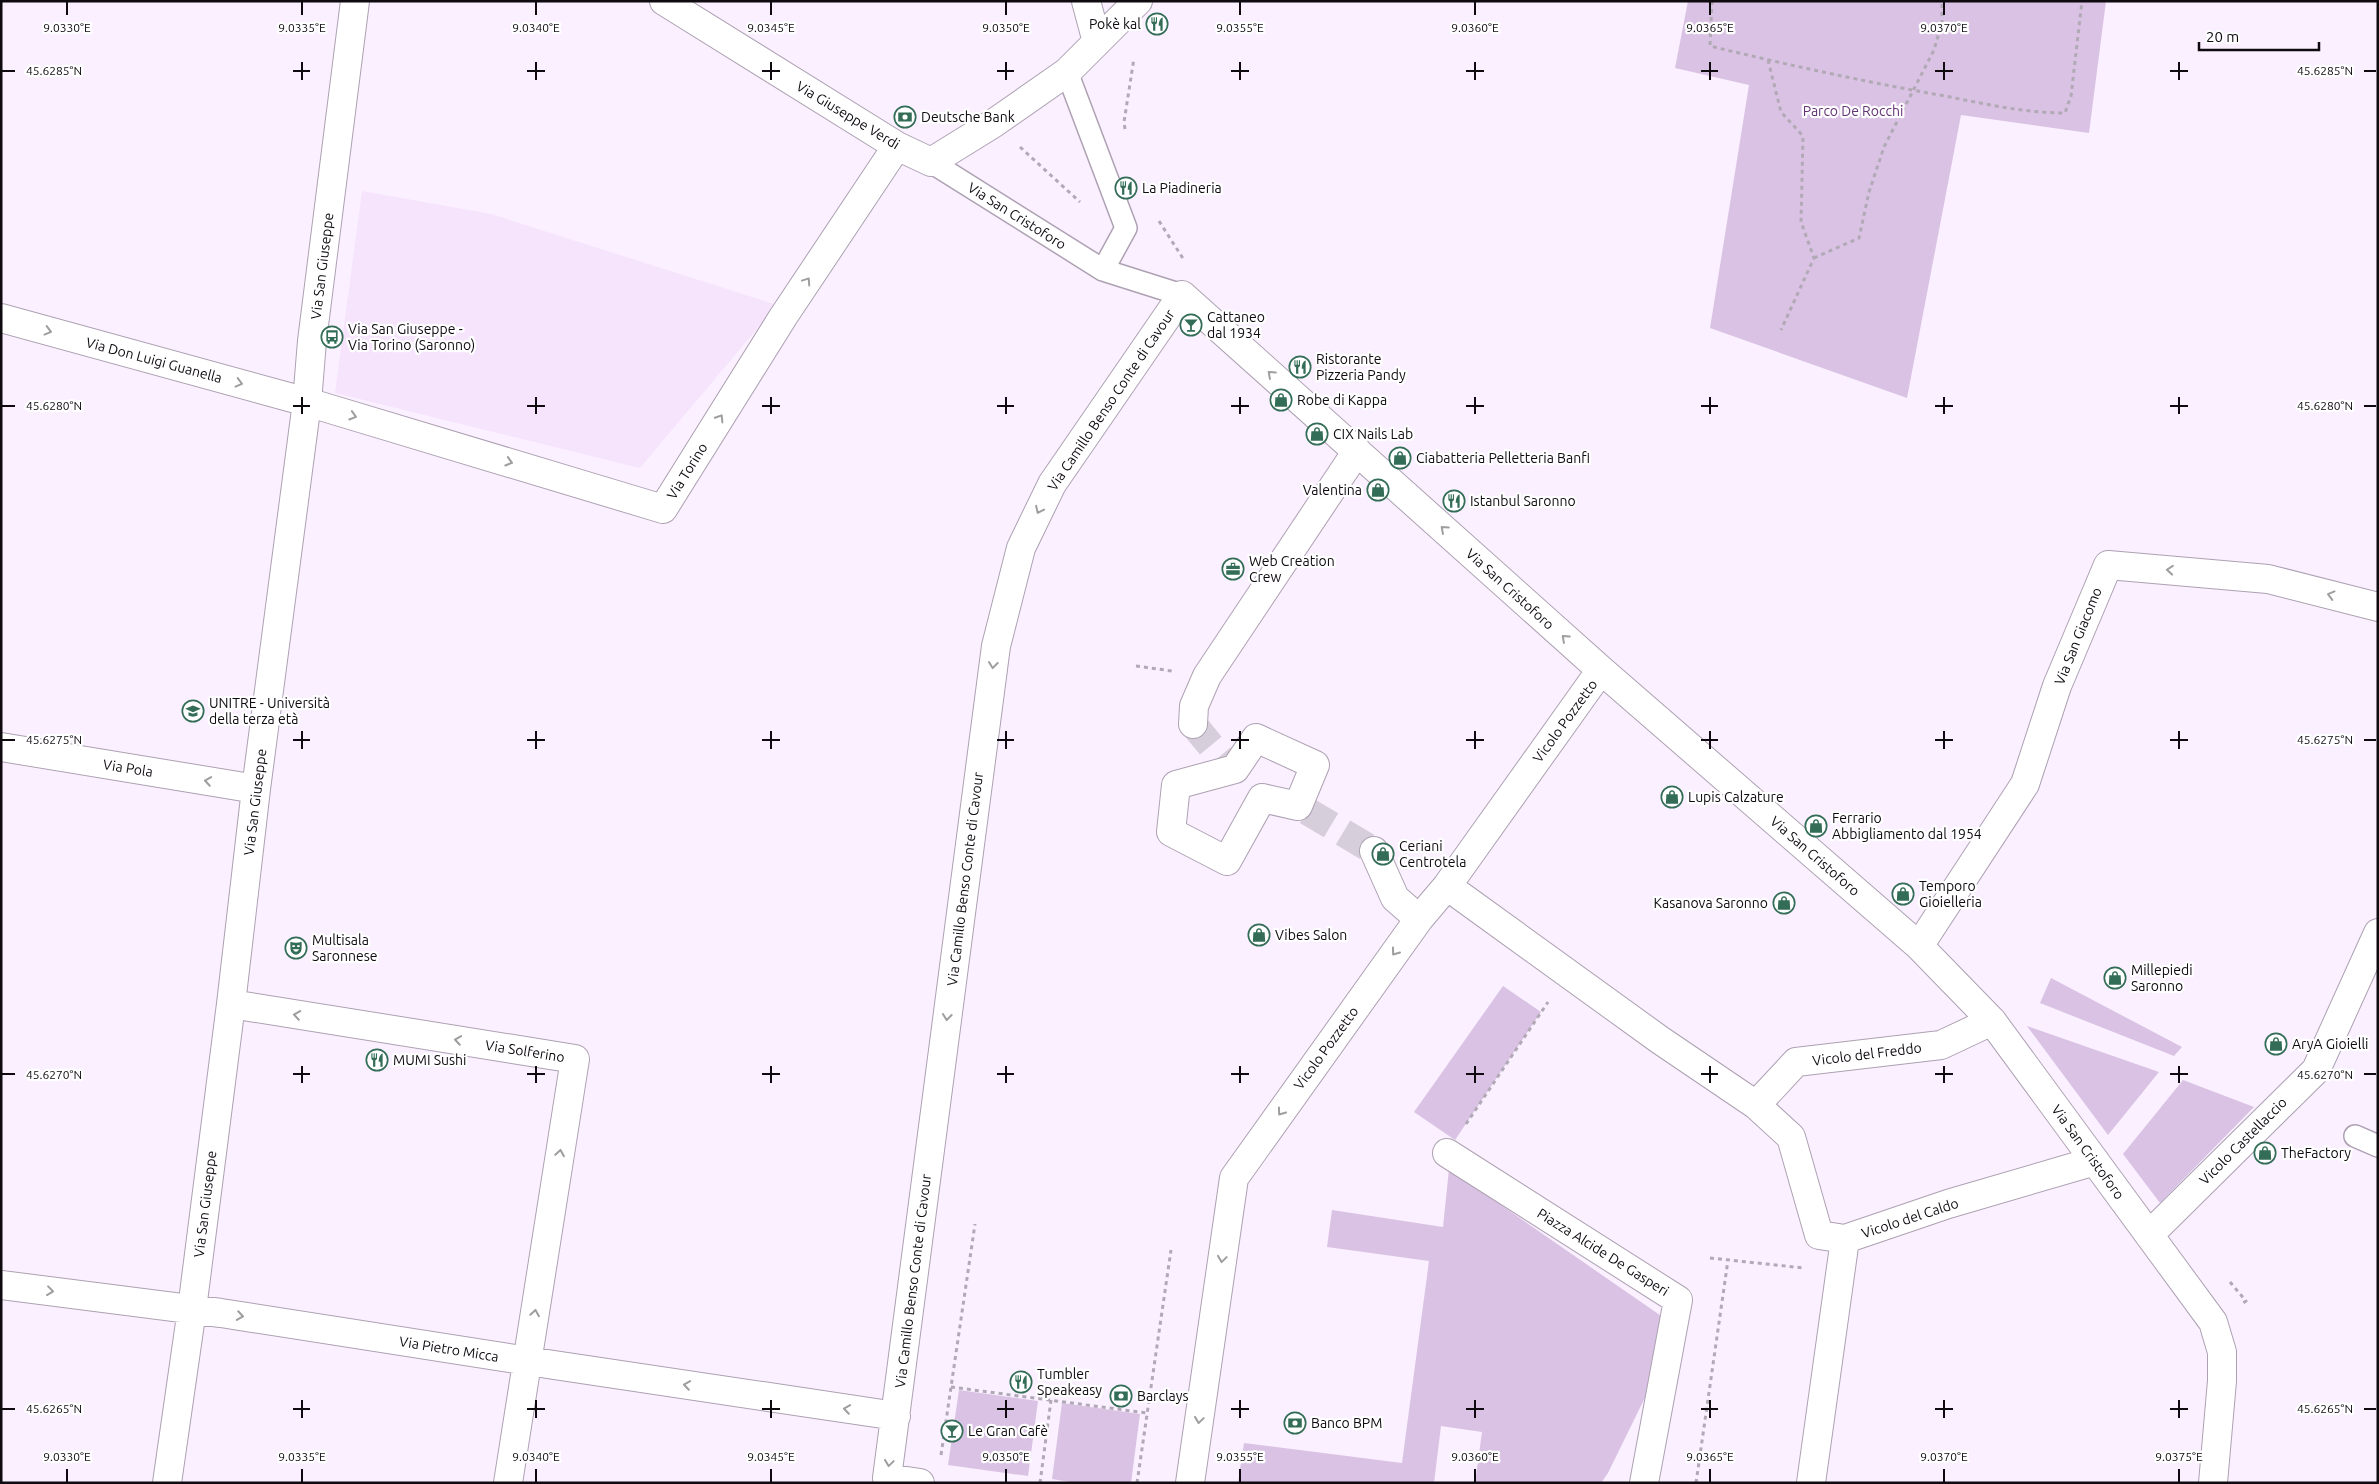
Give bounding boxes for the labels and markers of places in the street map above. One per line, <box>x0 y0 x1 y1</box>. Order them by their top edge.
restaurant icon: Pokè kal <box>1145 12 1169 36</box>
place label: Pokè kal <box>1089 16 1141 32</box>
bank icon: Deutsche Bank <box>893 105 917 129</box>
place label: Deutsche Bank <box>921 109 1015 125</box>
restaurant icon: La Piadineria <box>1114 176 1138 200</box>
place label: La Piadineria <box>1142 180 1222 196</box>
place label: Cattaneo dal 1934 <box>1207 309 1265 341</box>
bar icon: Cattaneo dal 1934 <box>1179 313 1203 337</box>
place label: Via San Giuseppe - Via Torino (Saronno) <box>348 321 475 353</box>
bus stop icon: Via San Giuseppe - Via Torino (Saronno) <box>320 325 344 349</box>
place label: Ristorante Pizzeria Pandy <box>1316 351 1406 383</box>
restaurant icon: Ristorante Pizzeria Pandy <box>1288 355 1312 379</box>
shop icon: Robe di Kappa <box>1269 388 1293 412</box>
place label: Robe di Kappa <box>1297 392 1387 408</box>
shop icon: CIX Nails Lab <box>1305 422 1329 446</box>
place label: CIX Nails Lab <box>1333 426 1413 442</box>
shop icon: Ciabatteria Pelletteria Banfi <box>1388 446 1412 470</box>
place label: Ciabatteria Pelletteria Banfi <box>1416 450 1590 466</box>
shop icon: Valentina <box>1366 478 1390 502</box>
place label: Valentina <box>1303 482 1362 498</box>
restaurant icon: Istanbul Saronno <box>1442 489 1466 513</box>
place label: Istanbul Saronno <box>1470 493 1576 509</box>
place label: Web Creation Crew <box>1249 553 1335 585</box>
office icon: Web Creation Crew <box>1221 557 1245 581</box>
place label: UNITRE - Università della terza età <box>209 695 330 727</box>
school or university icon: UNITRE - Università della terza età <box>181 699 205 723</box>
shop icon: Lupis Calzature <box>1660 785 1684 809</box>
place label: Lupis Calzature <box>1688 789 1784 805</box>
place label: Ferrario Abbigliamento dal 1954 <box>1832 810 1982 842</box>
shop icon: Ferrario Abbigliamento dal 1954 <box>1804 814 1828 838</box>
place label: Ceriani Centrotela <box>1399 838 1466 870</box>
shop icon: Ceriani Centrotela <box>1371 842 1395 866</box>
place label: Temporo Gioielleria <box>1919 878 1982 910</box>
shop icon: Temporo Gioielleria <box>1891 882 1915 906</box>
shop icon: Kasanova Saronno <box>1772 891 1796 915</box>
place label: Kasanova Saronno <box>1653 895 1768 911</box>
shop icon: Vibes Salon <box>1247 923 1271 947</box>
place label: Vibes Salon <box>1275 927 1347 943</box>
place label: Multisala Saronnese <box>312 932 378 964</box>
theatre icon: Multisala Saronnese <box>284 936 308 960</box>
place label: Millepiedi Saronno <box>2131 962 2193 994</box>
shop icon: Millepiedi Saronno <box>2103 966 2127 990</box>
shop icon: AryA Gioielli <box>2264 1032 2288 1056</box>
place label: AryA Gioielli <box>2292 1036 2369 1052</box>
restaurant icon: MUMI Sushi <box>365 1048 389 1072</box>
place label: MUMI Sushi <box>393 1052 467 1068</box>
shop icon: TheFactory <box>2253 1141 2277 1165</box>
place label: TheFactory <box>2281 1145 2351 1161</box>
place label: Tumbler Speakeasy <box>1037 1366 1102 1398</box>
restaurant icon: Tumbler Speakeasy <box>1009 1370 1033 1394</box>
bank icon: Barclays <box>1109 1384 1133 1408</box>
place label: Barclays <box>1137 1388 1189 1404</box>
bank icon: Banco BPM <box>1283 1411 1307 1435</box>
place label: Banco BPM <box>1311 1415 1382 1431</box>
bar icon: Le Gran Cafè <box>940 1419 964 1443</box>
place label: Le Gran Cafè <box>968 1423 1048 1439</box>

